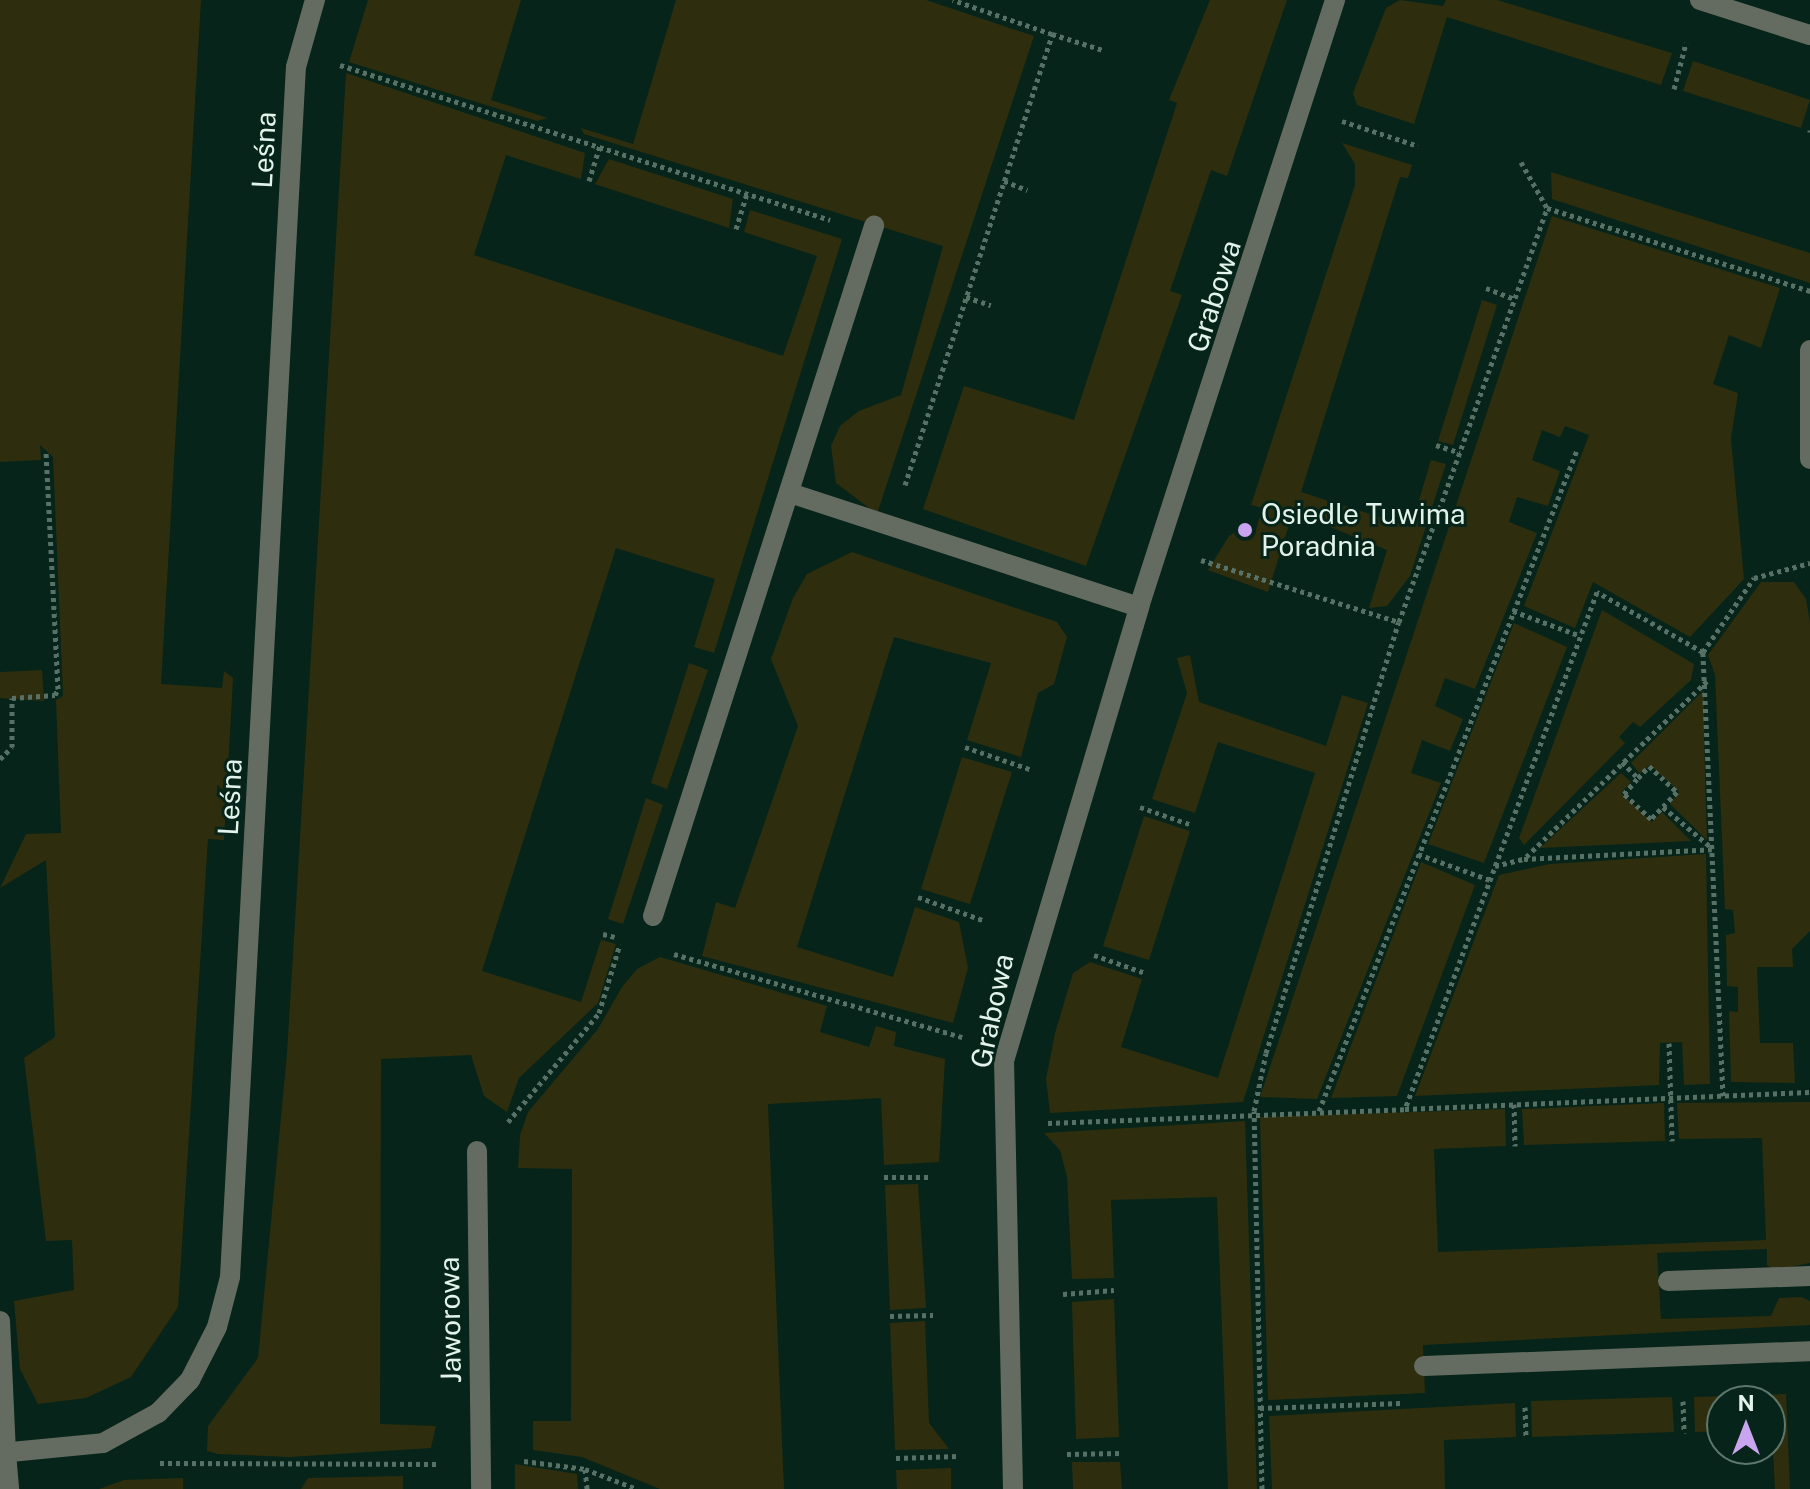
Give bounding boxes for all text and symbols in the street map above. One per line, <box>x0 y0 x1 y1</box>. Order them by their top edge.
street label: Leśna <box>245 111 283 189</box>
street label: Grabowa <box>1180 236 1248 356</box>
place label: Osiedle Tuwima Poradnia <box>1261 497 1466 563</box>
marker: Osiedle Tuwima Poradnia <box>1236 521 1254 539</box>
street label: Leśna <box>211 758 249 836</box>
street label: Grabowa <box>964 951 1020 1071</box>
street label: Jaworowa <box>432 1256 468 1384</box>
north arrow <box>1706 1385 1786 1465</box>
text: N <box>1737 1390 1755 1416</box>

